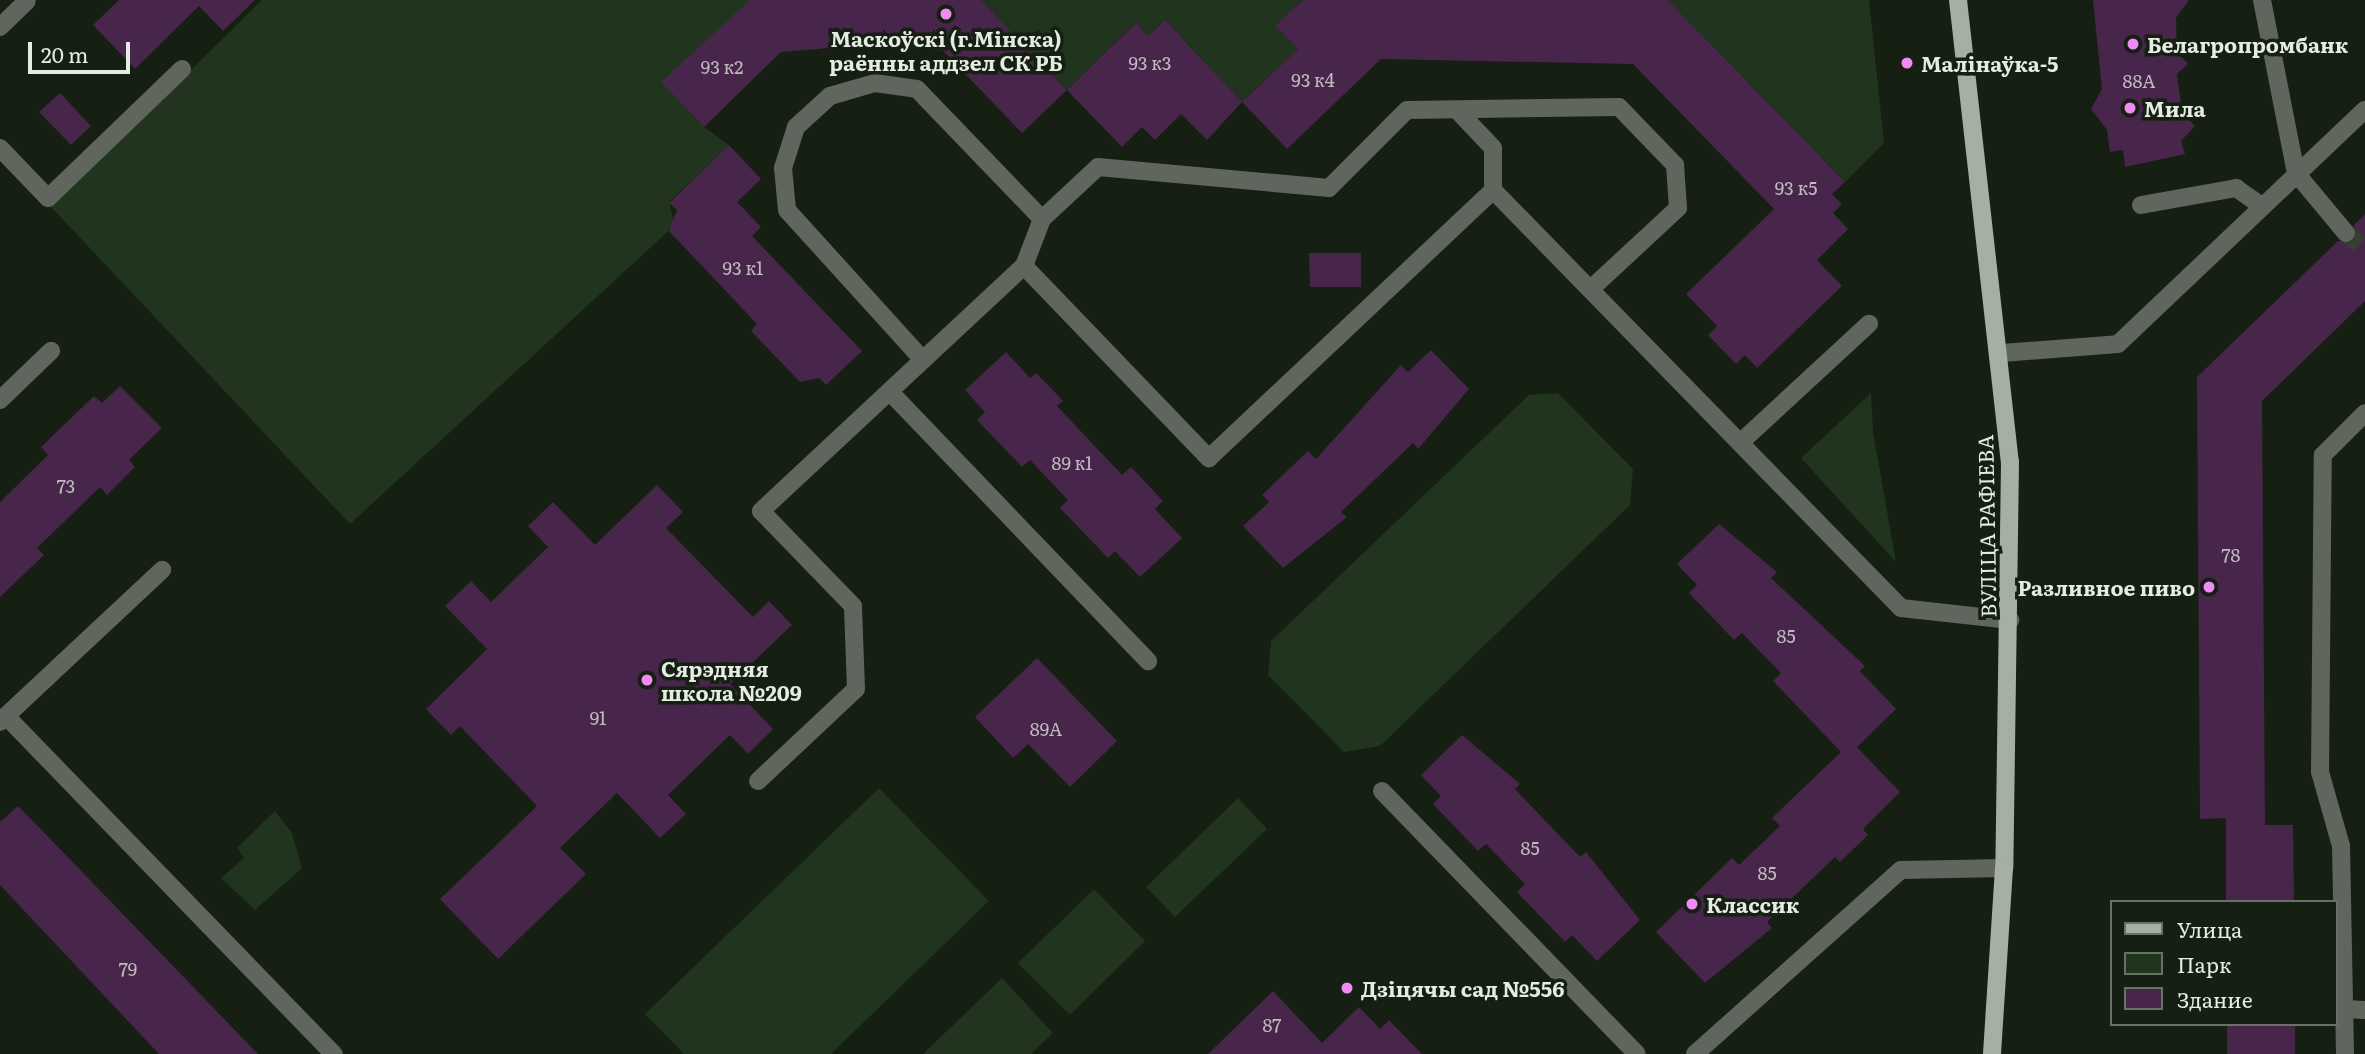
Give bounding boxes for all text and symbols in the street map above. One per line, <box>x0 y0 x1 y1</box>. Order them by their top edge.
marker: Маскоўскі (г.Мінска) раённы аддзел СК РБ <box>938 6 954 22</box>
place label: Маскоўскі (г.Мінска) раённы аддзел СК РБ <box>829 25 1063 75</box>
scale bar <box>32 28 133 72</box>
place label: Белагропромбанк <box>2147 31 2348 57</box>
marker: Белагропромбанк <box>2125 36 2141 52</box>
text: 20 m <box>41 38 88 69</box>
place label: Малінаўка-5 <box>1921 50 2058 76</box>
house number: 93 к3 <box>1128 52 1172 74</box>
marker: Малінаўка-5 <box>1899 55 1915 71</box>
house number: 93 к2 <box>701 56 743 78</box>
house number: 93 к4 <box>1291 69 1335 91</box>
house number: 88А <box>2122 70 2156 92</box>
place label: Мила <box>2144 95 2206 121</box>
marker: Мила <box>2122 100 2138 116</box>
house number: 93 к5 <box>1775 177 1817 199</box>
house number: 93 к1 <box>723 257 763 279</box>
street label: ВУЛІЦА РАФІЕВА <box>1972 434 2000 618</box>
house number: 89 к1 <box>1052 452 1092 474</box>
house number: 73 <box>57 475 75 497</box>
house number: 78 <box>2221 544 2241 566</box>
place label: Разливное пиво <box>2018 574 2195 600</box>
marker: Разливное пиво <box>2201 579 2217 595</box>
house number: 85 <box>1776 625 1796 647</box>
place label: Сярэдняя школа №209 <box>661 655 802 705</box>
marker: Сярэдняя школа №209 <box>639 672 655 688</box>
house number: 91 <box>590 707 606 729</box>
house number: 89А <box>1030 718 1062 740</box>
house number: 85 <box>1520 837 1540 859</box>
house number: 85 <box>1757 862 1777 884</box>
place label: Классик <box>1706 891 1799 917</box>
marker: Классик <box>1684 896 1700 912</box>
legend <box>2110 900 2337 1026</box>
text: Улица <box>2177 913 2242 944</box>
text: Парк <box>2177 948 2231 979</box>
house number: 79 <box>119 958 137 980</box>
place label: Дзіцячы сад №556 <box>1361 975 1564 1001</box>
marker: Дзіцячы сад №556 <box>1339 980 1355 996</box>
text: Здание <box>2177 983 2253 1014</box>
house number: 87 <box>1263 1014 1281 1036</box>

